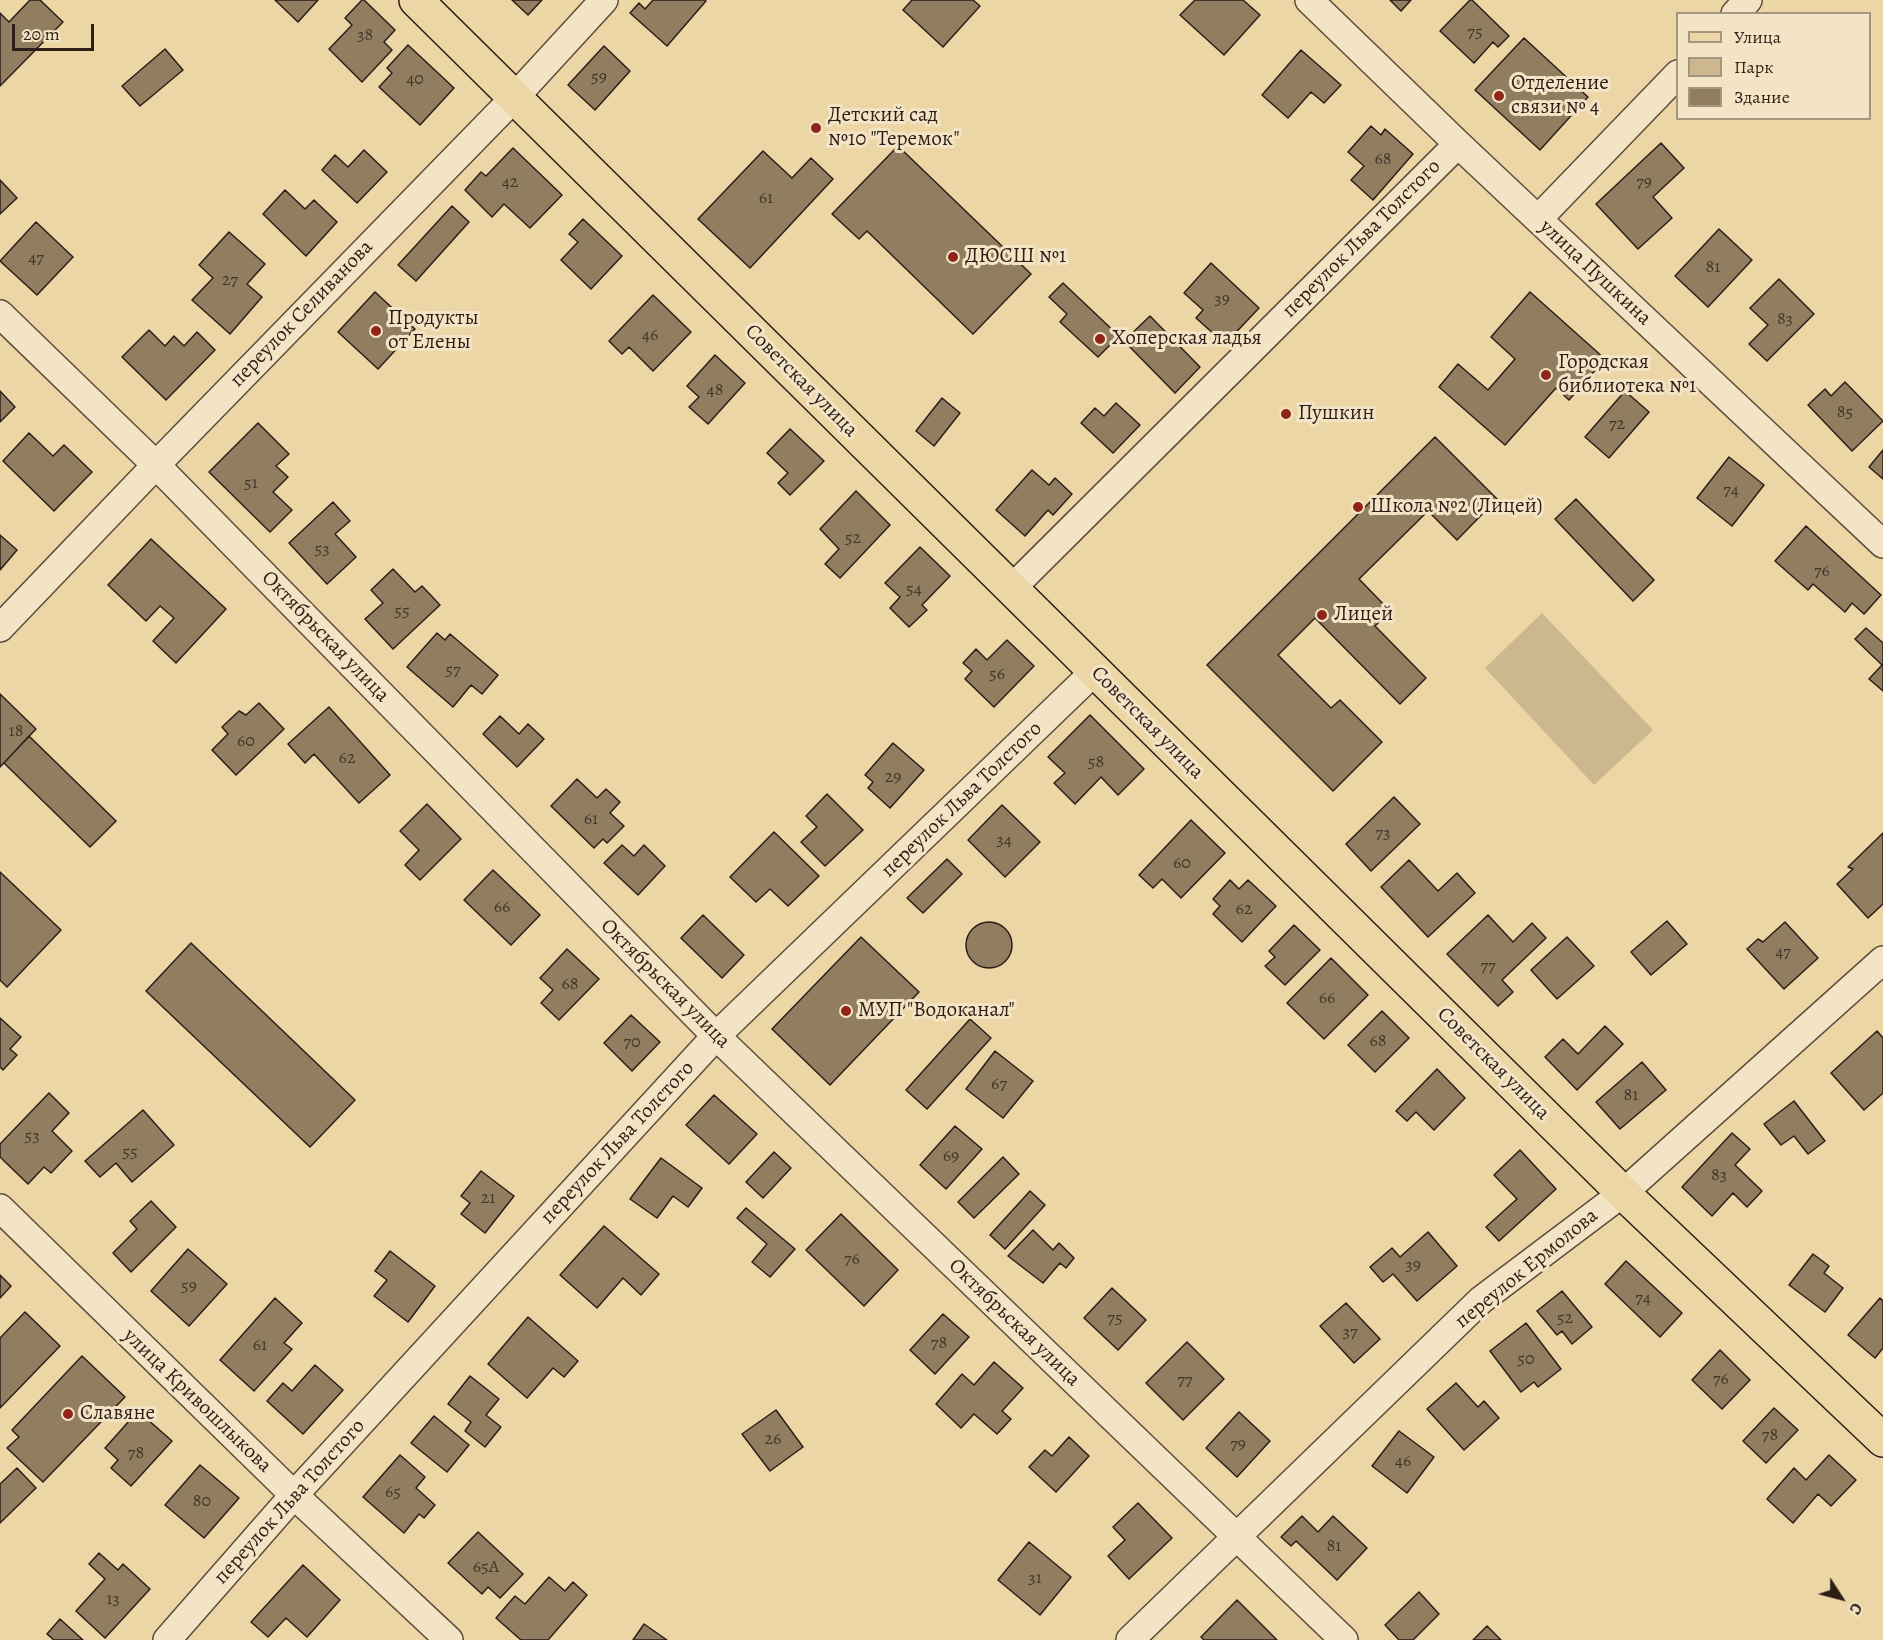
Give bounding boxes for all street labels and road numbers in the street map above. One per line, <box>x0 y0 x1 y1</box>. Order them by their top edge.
street label: переулок Льва Толстого <box>1277 154 1447 324</box>
street label: улица Пушкина <box>1534 215 1656 331</box>
street label: переулок Селиванова <box>225 235 379 393</box>
street label: Советская улица <box>739 319 863 443</box>
street label: Октябрьская улица <box>256 566 394 708</box>
street label: Советская улица <box>1085 661 1209 785</box>
street label: переулок Льва Толстого <box>876 717 1048 883</box>
street label: Октябрьская улица <box>595 914 735 1054</box>
street label: Советская улица <box>1431 1002 1555 1126</box>
street label: переулок Льва Толстого <box>536 1056 700 1230</box>
street label: переулок Ермолова <box>1450 1204 1604 1334</box>
street label: Октябрьская улица <box>943 1254 1085 1392</box>
street label: улица Кривошлыкова <box>117 1323 277 1479</box>
street label: переулок Льва Толстого <box>209 1414 371 1590</box>

